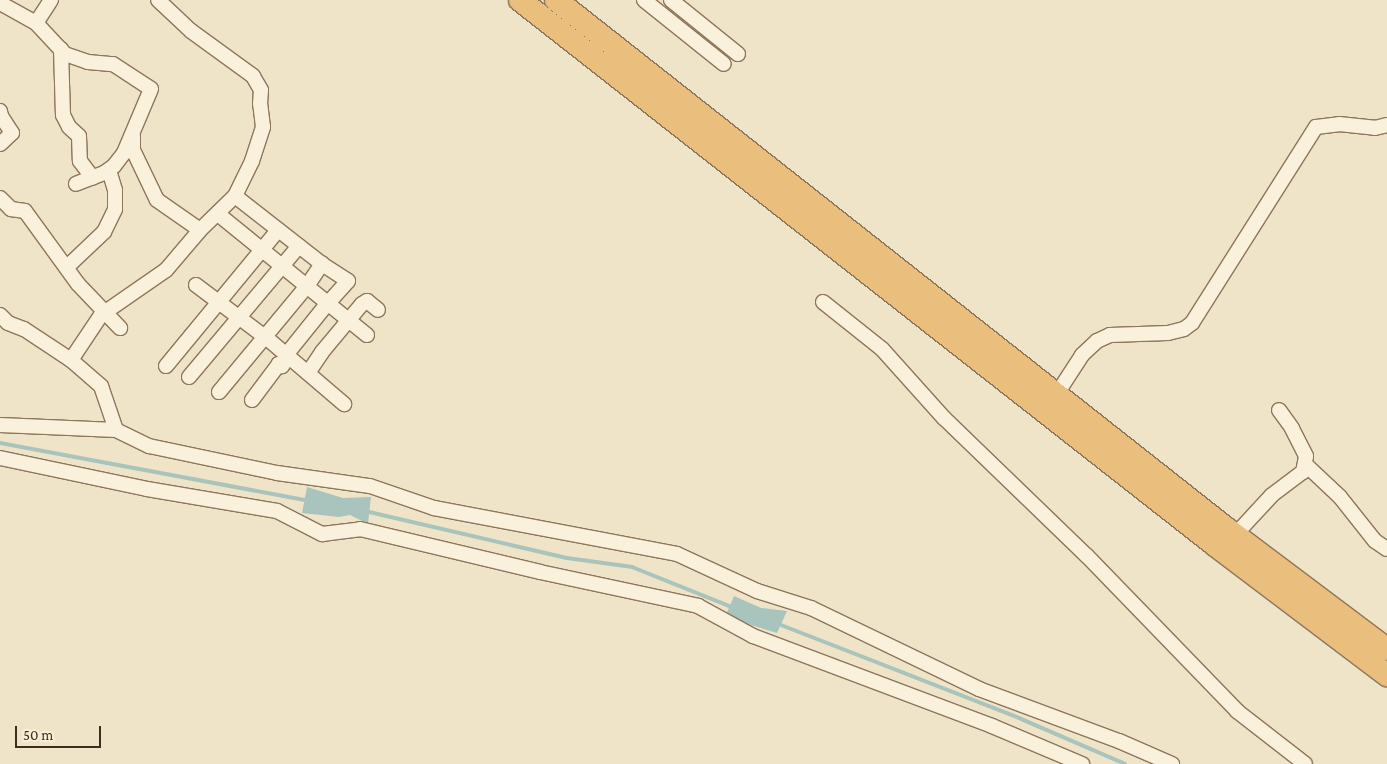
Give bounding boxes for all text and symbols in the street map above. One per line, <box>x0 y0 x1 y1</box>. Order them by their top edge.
scale bar <box>18 716 104 748</box>
text: 50 m <box>23 727 53 743</box>

